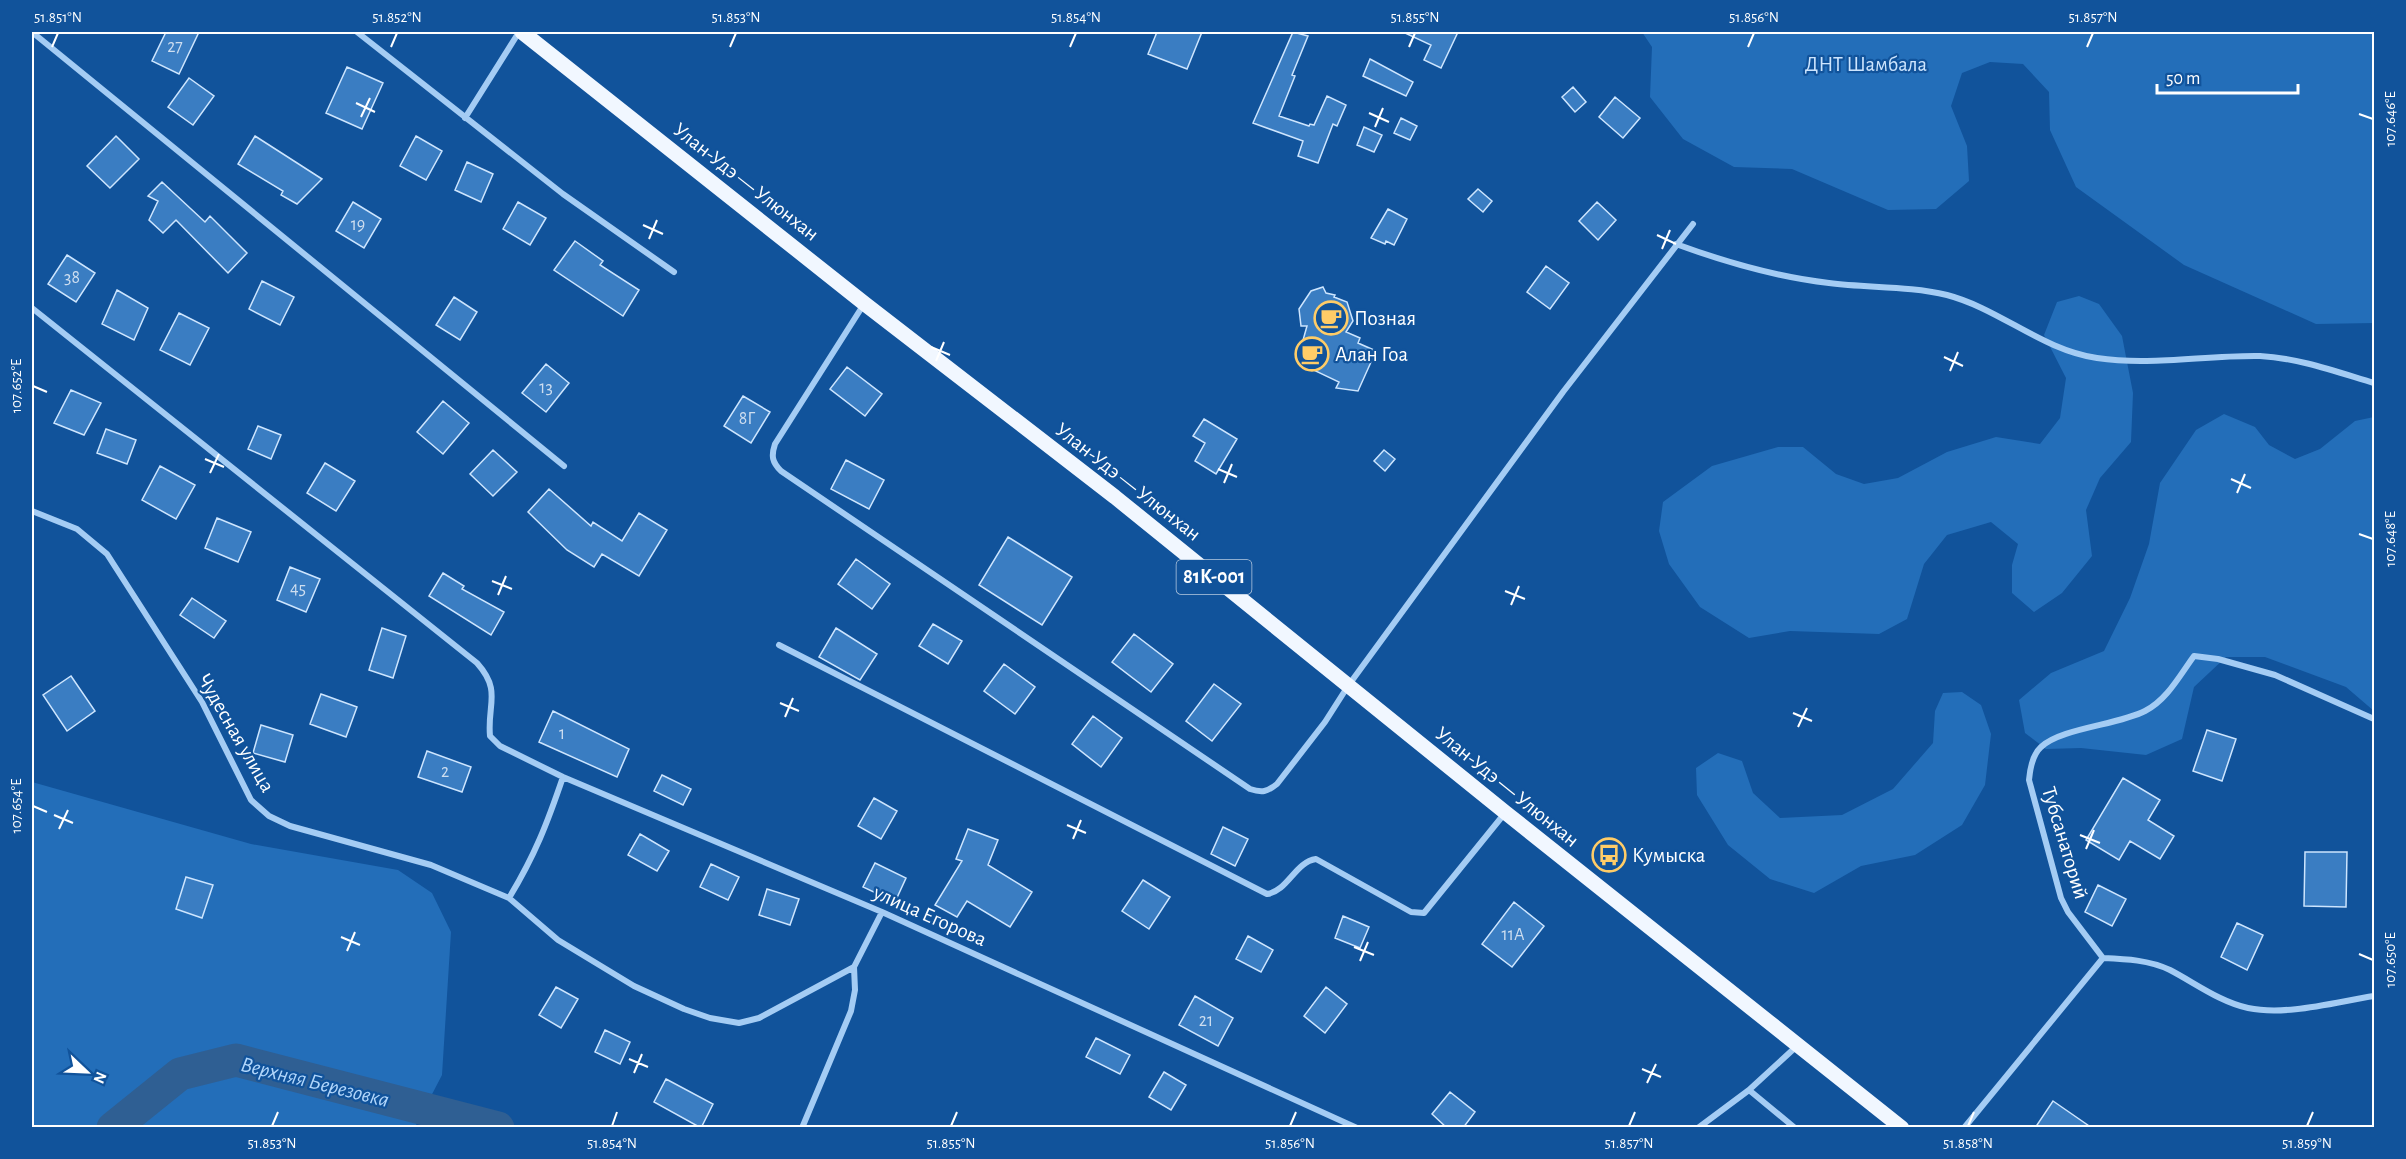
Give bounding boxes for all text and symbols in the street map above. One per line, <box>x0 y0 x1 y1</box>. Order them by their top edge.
text: 51.851°N <box>34 10 82 25</box>
text: 51.852°N <box>372 10 422 25</box>
text: 51.853°N <box>711 10 761 25</box>
text: 51.854°N <box>1051 10 1101 25</box>
text: 51.855°N <box>1390 10 1440 25</box>
text: 51.856°N <box>1729 10 1779 25</box>
text: 51.857°N <box>2068 10 2118 25</box>
house number: 27 <box>167 38 183 56</box>
park label: ДНТ Шамбала <box>1805 54 1928 75</box>
scale bar <box>2157 57 2298 95</box>
text: 50 m <box>2166 70 2200 88</box>
text: 107.646°E <box>2383 91 2398 147</box>
street label: Улан-Удэ — Улюнхан <box>669 119 823 245</box>
house number: 19 <box>351 216 365 234</box>
house number: 38 <box>64 269 80 287</box>
cafe icon: Позная <box>1313 300 1349 336</box>
place label: Позная <box>1354 308 1416 329</box>
cafe icon: Алан Гоа <box>1294 336 1330 372</box>
place label: Алан Гоа <box>1335 344 1408 365</box>
text: 107.652°E <box>9 359 24 413</box>
house number: 13 <box>539 379 553 397</box>
house number: 8Г <box>739 410 755 428</box>
street label: Улан-Удэ — Улюнхан <box>1051 419 1205 545</box>
text: 107.648°E <box>2383 511 2398 567</box>
road number: 81К-001 <box>1176 560 1252 594</box>
house number: 45 <box>290 580 306 598</box>
street label: Чудесная улица <box>194 670 278 796</box>
street label: Улан-Удэ — Улюнхан <box>1431 723 1583 851</box>
house number: 1 <box>559 725 565 743</box>
house number: 2 <box>441 763 449 781</box>
text: 107.654°E <box>9 779 24 833</box>
street label: Тубсанаторий <box>2038 784 2092 902</box>
bus stop icon: Кумыска <box>1591 837 1627 873</box>
place label: Кумыска <box>1632 845 1706 866</box>
street label: улица Егорова <box>869 881 990 950</box>
house number: 11А <box>1502 926 1525 944</box>
text: 107.650°E <box>2383 932 2398 988</box>
house number: 21 <box>1199 1012 1213 1030</box>
north arrow <box>57 1042 117 1102</box>
water label: Верхняя Березовка <box>238 1053 391 1112</box>
text: N <box>90 1069 109 1086</box>
text: 51.853°N <box>247 1136 297 1151</box>
text: 51.854°N <box>587 1136 637 1151</box>
text: 51.855°N <box>926 1136 976 1151</box>
text: 51.856°N <box>1265 1136 1315 1151</box>
text: 51.857°N <box>1604 1136 1654 1151</box>
text: 51.858°N <box>1943 1136 1993 1151</box>
text: 51.859°N <box>2282 1136 2332 1151</box>

